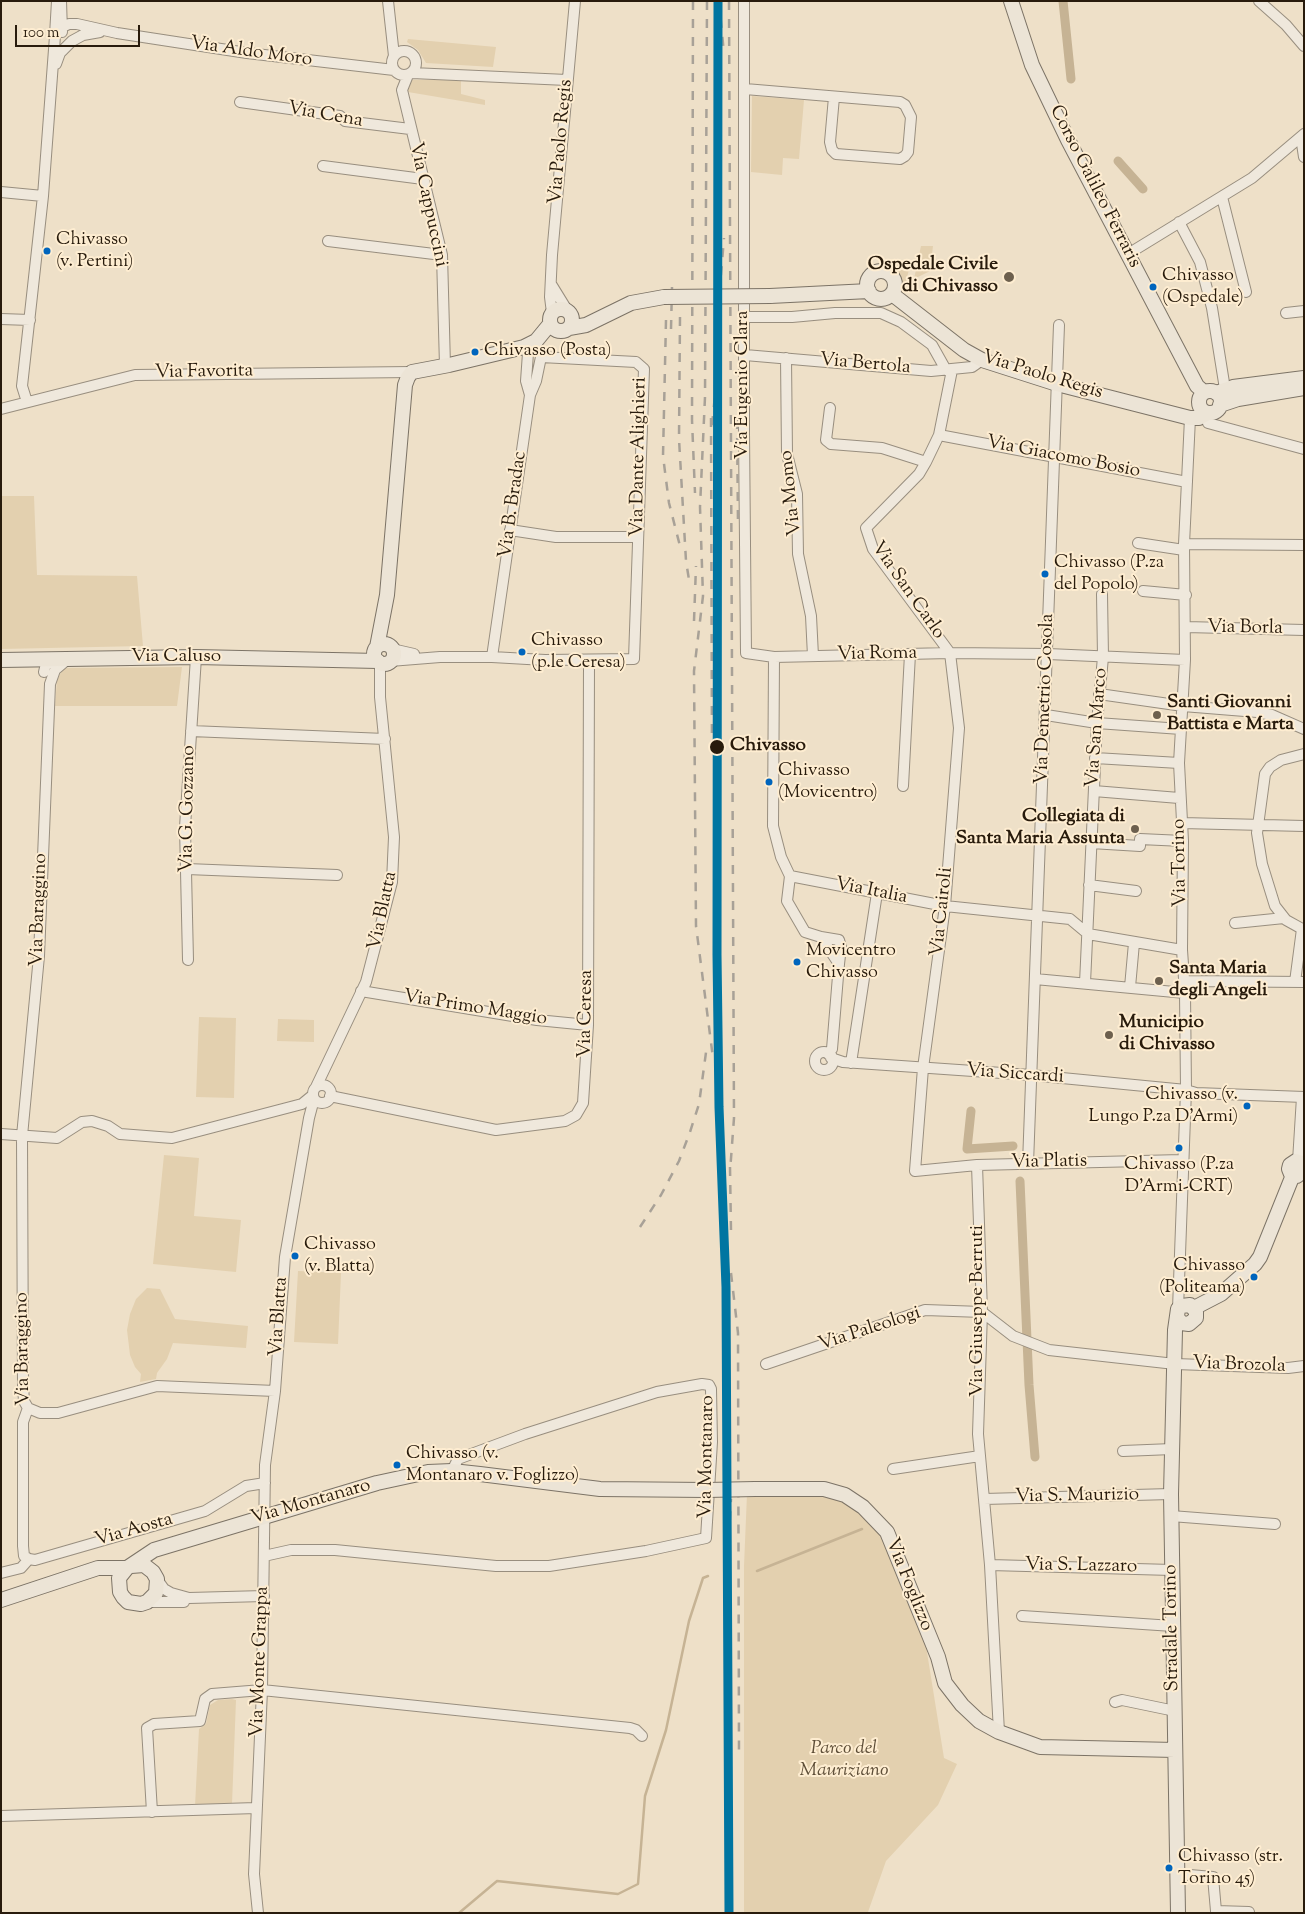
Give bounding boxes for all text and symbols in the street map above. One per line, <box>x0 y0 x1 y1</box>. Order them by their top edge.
scale bar <box>18 15 142 47</box>
text: 100 m <box>23 23 59 44</box>
street label: Via Aldo Moro <box>188 33 314 73</box>
street label: Via Paolo Regis <box>545 79 579 205</box>
street label: Via Cena <box>286 98 364 134</box>
street label: Corso Galileo Ferraris <box>1043 102 1145 272</box>
street label: Via Cappuccini <box>403 140 451 270</box>
place label: Chivasso (v. Pertini) <box>56 230 133 272</box>
marker: Chivasso (v. Pertini) <box>42 246 52 256</box>
place label: Ospedale Civile di Chivasso <box>868 255 998 299</box>
place label: Chivasso (Ospedale) <box>1162 266 1244 308</box>
marker: Ospedale Civile di Chivasso <box>1002 270 1016 284</box>
marker: Chivasso (Ospedale) <box>1148 282 1158 292</box>
street label: Via Eugenio Clara <box>733 311 755 459</box>
place label: Chivasso (Posta) <box>484 341 611 363</box>
marker: Chivasso (Posta) <box>470 347 480 357</box>
street label: Via Paolo Regis <box>979 347 1105 405</box>
street label: Via Bertola <box>819 350 911 380</box>
street label: Via Favorita <box>155 361 253 385</box>
street label: Via Dante Alighieri <box>627 377 653 537</box>
street label: Via Giacomo Bosio <box>984 432 1142 484</box>
street label: Via Momo <box>776 449 808 537</box>
street label: Via B. Bradac <box>495 450 533 560</box>
street label: Via San Carlo <box>865 538 949 644</box>
place label: Chivasso (P.za del Popolo) <box>1054 553 1164 596</box>
marker: Chivasso (P.za del Popolo) <box>1040 569 1050 579</box>
street label: Via Demetrio Cosola <box>1032 613 1060 785</box>
street label: Via Borla <box>1207 617 1283 641</box>
place label: Chivasso (p.le Ceresa) <box>531 631 626 674</box>
street label: Via Roma <box>837 643 917 667</box>
street label: Via Caluso <box>131 647 221 669</box>
marker: Chivasso (p.le Ceresa) <box>517 647 527 657</box>
street label: Via San Marco <box>1082 667 1114 789</box>
place label: Santi Giovanni Battista e Marta <box>1167 693 1294 737</box>
marker: Santi Giovanni Battista e Marta <box>1151 709 1163 721</box>
place label: Chivasso <box>730 736 806 758</box>
marker: Chivasso <box>708 738 726 756</box>
street label: Via G. Gozzano <box>176 745 202 873</box>
place label: Chivasso (Movicentro) <box>778 761 878 804</box>
marker: Chivasso (Movicentro) <box>764 777 774 787</box>
place label: Collegiata di Santa Maria Assunta <box>956 807 1125 851</box>
street label: Via Torino <box>1169 819 1193 907</box>
marker: Collegiata di Santa Maria Assunta <box>1129 823 1141 835</box>
street label: Via Baraggino <box>27 853 53 967</box>
street label: Via Cairoli <box>927 866 959 958</box>
street label: Via Blatta <box>365 870 403 952</box>
street label: Via Italia <box>833 874 909 910</box>
place label: Movicentro Chivasso <box>806 941 896 984</box>
marker: Movicentro Chivasso <box>792 957 802 967</box>
place label: Santa Maria degli Angeli <box>1169 959 1268 1003</box>
street label: Via Ceresa <box>575 970 599 1058</box>
marker: Santa Maria degli Angeli <box>1153 975 1165 987</box>
street label: Via Primo Maggio <box>401 986 549 1032</box>
place label: Municipio di Chivasso <box>1119 1013 1215 1057</box>
marker: Municipio di Chivasso <box>1103 1029 1115 1041</box>
street label: Via Siccardi <box>965 1060 1065 1090</box>
place label: Chivasso (v. Lungo P.za D'Armi) <box>1089 1085 1238 1128</box>
marker: Chivasso (v. Lungo P.za D'Armi) <box>1242 1101 1252 1111</box>
marker: Chivasso (P.za D'Armi-CRT) <box>1174 1143 1184 1153</box>
street label: Via Platis <box>1011 1151 1087 1175</box>
place label: Chivasso (P.za D'Armi-CRT) <box>1124 1155 1234 1198</box>
street label: Via Giuseppe Berruti <box>968 1225 990 1397</box>
place label: Chivasso (v. Blatta) <box>304 1235 376 1278</box>
marker: Chivasso (v. Blatta) <box>290 1251 300 1261</box>
place label: Chivasso (Politeama) <box>1159 1256 1245 1298</box>
marker: Chivasso (Politeama) <box>1249 1272 1259 1282</box>
street label: Via Blatta <box>266 1276 294 1358</box>
street label: Via Baraggino <box>12 1292 36 1406</box>
street label: Via Paleologi <box>816 1303 924 1357</box>
street label: Via Brozola <box>1192 1353 1286 1379</box>
street label: Via Montanaro <box>696 1395 720 1519</box>
place label: Chivasso (v. Montanaro v. Foglizzo) <box>406 1444 579 1486</box>
marker: Chivasso (v. Montanaro v. Foglizzo) <box>392 1460 402 1470</box>
street label: Via Montanaro <box>248 1475 374 1531</box>
street label: Via S. Maurizio <box>1015 1485 1139 1509</box>
street label: Via Aosta <box>92 1509 176 1553</box>
street label: Via Foglizzo <box>879 1535 937 1635</box>
street label: Via S. Lazzaro <box>1024 1555 1138 1579</box>
street label: Stradale Torino <box>1160 1564 1186 1692</box>
street label: Via Monte Grappa <box>247 1586 275 1738</box>
park label: Parco del Mauriziano <box>800 1739 888 1783</box>
place label: Chivasso (str. Torino 45) <box>1178 1847 1283 1890</box>
marker: Chivasso (str. Torino 45) <box>1164 1863 1174 1873</box>

